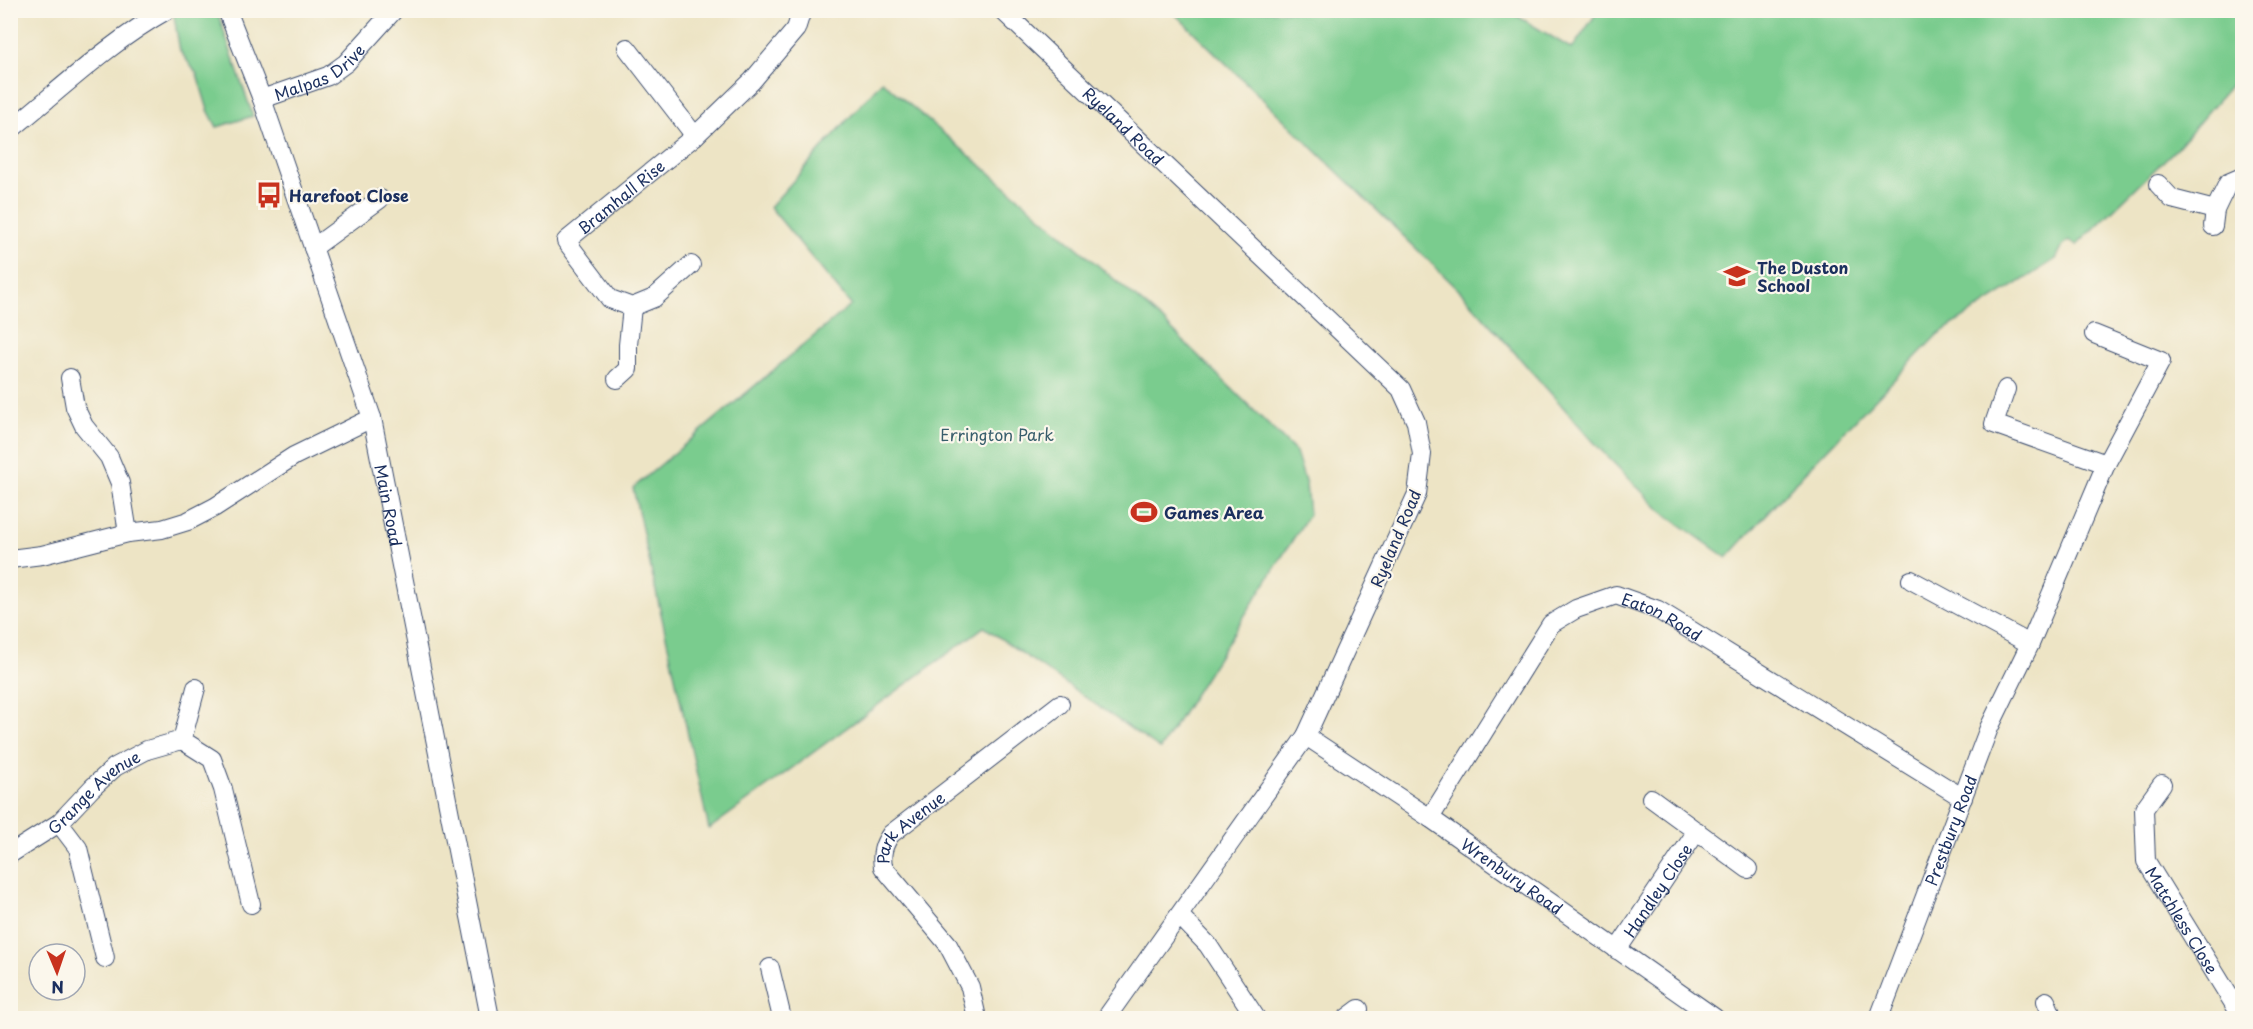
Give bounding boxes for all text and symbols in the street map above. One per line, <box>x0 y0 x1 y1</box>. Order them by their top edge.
street label: Malpas Drive <box>271 38 370 106</box>
street label: Ryeland Road <box>1078 81 1170 170</box>
street label: Bramhall Rise <box>572 154 670 240</box>
bus stop icon: Harefoot Close <box>254 180 284 210</box>
place label: Harefoot Close <box>289 183 409 207</box>
place label: The Duston School <box>1757 255 1848 297</box>
school or university icon: The Duston School <box>1722 261 1752 291</box>
park label: Errington Park <box>940 422 1054 446</box>
street label: Main Road <box>369 462 409 548</box>
street label: Ryeland Road <box>1364 485 1426 591</box>
sports icon: Games Area <box>1129 497 1159 527</box>
place label: Games Area <box>1164 500 1264 524</box>
street label: Eaton Road <box>1619 586 1707 646</box>
street label: Grange Avenue <box>43 744 144 839</box>
street label: Prestbury Road <box>1918 771 1982 889</box>
street label: Park Avenue <box>870 785 950 864</box>
street label: Wrenbury Road <box>1456 831 1568 920</box>
street label: Handley Close <box>1617 839 1697 942</box>
street label: Matchless Close <box>2140 862 2224 978</box>
north arrow <box>27 942 87 1002</box>
text: N <box>51 976 64 1000</box>

